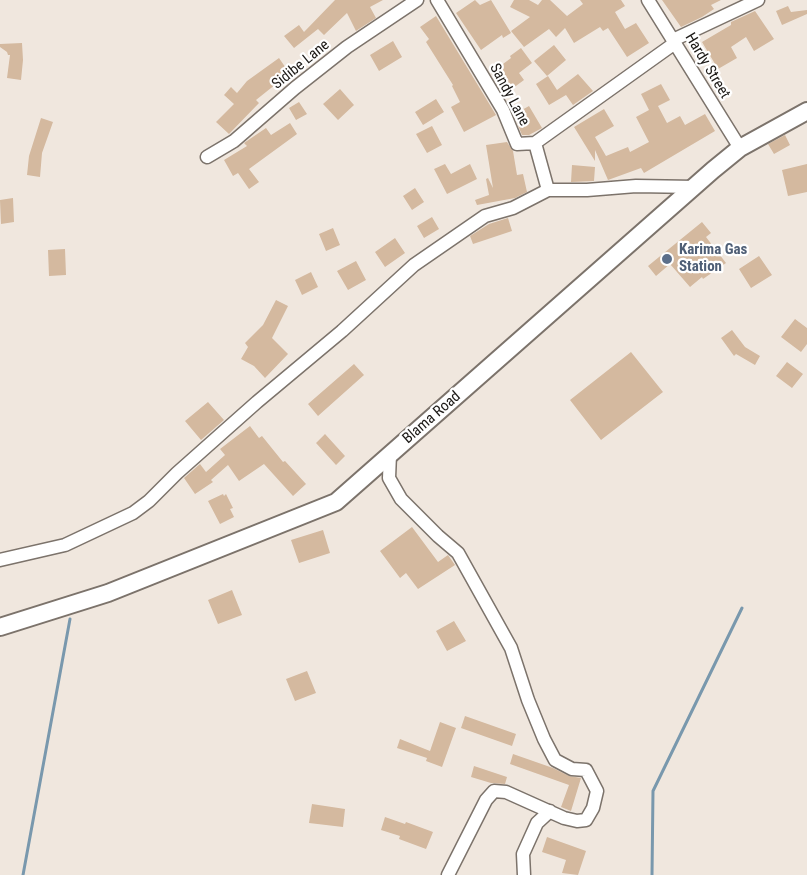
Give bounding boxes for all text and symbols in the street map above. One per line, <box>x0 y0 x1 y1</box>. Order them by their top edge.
street label: Hardy Street <box>680 30 734 102</box>
street label: Sidibe Lane <box>269 36 333 94</box>
street label: Sandy Lane <box>485 61 533 129</box>
place label: Karima Gas Station <box>679 241 747 276</box>
marker: Karima Gas Station <box>660 252 674 266</box>
street label: Blama Road <box>399 388 465 448</box>

